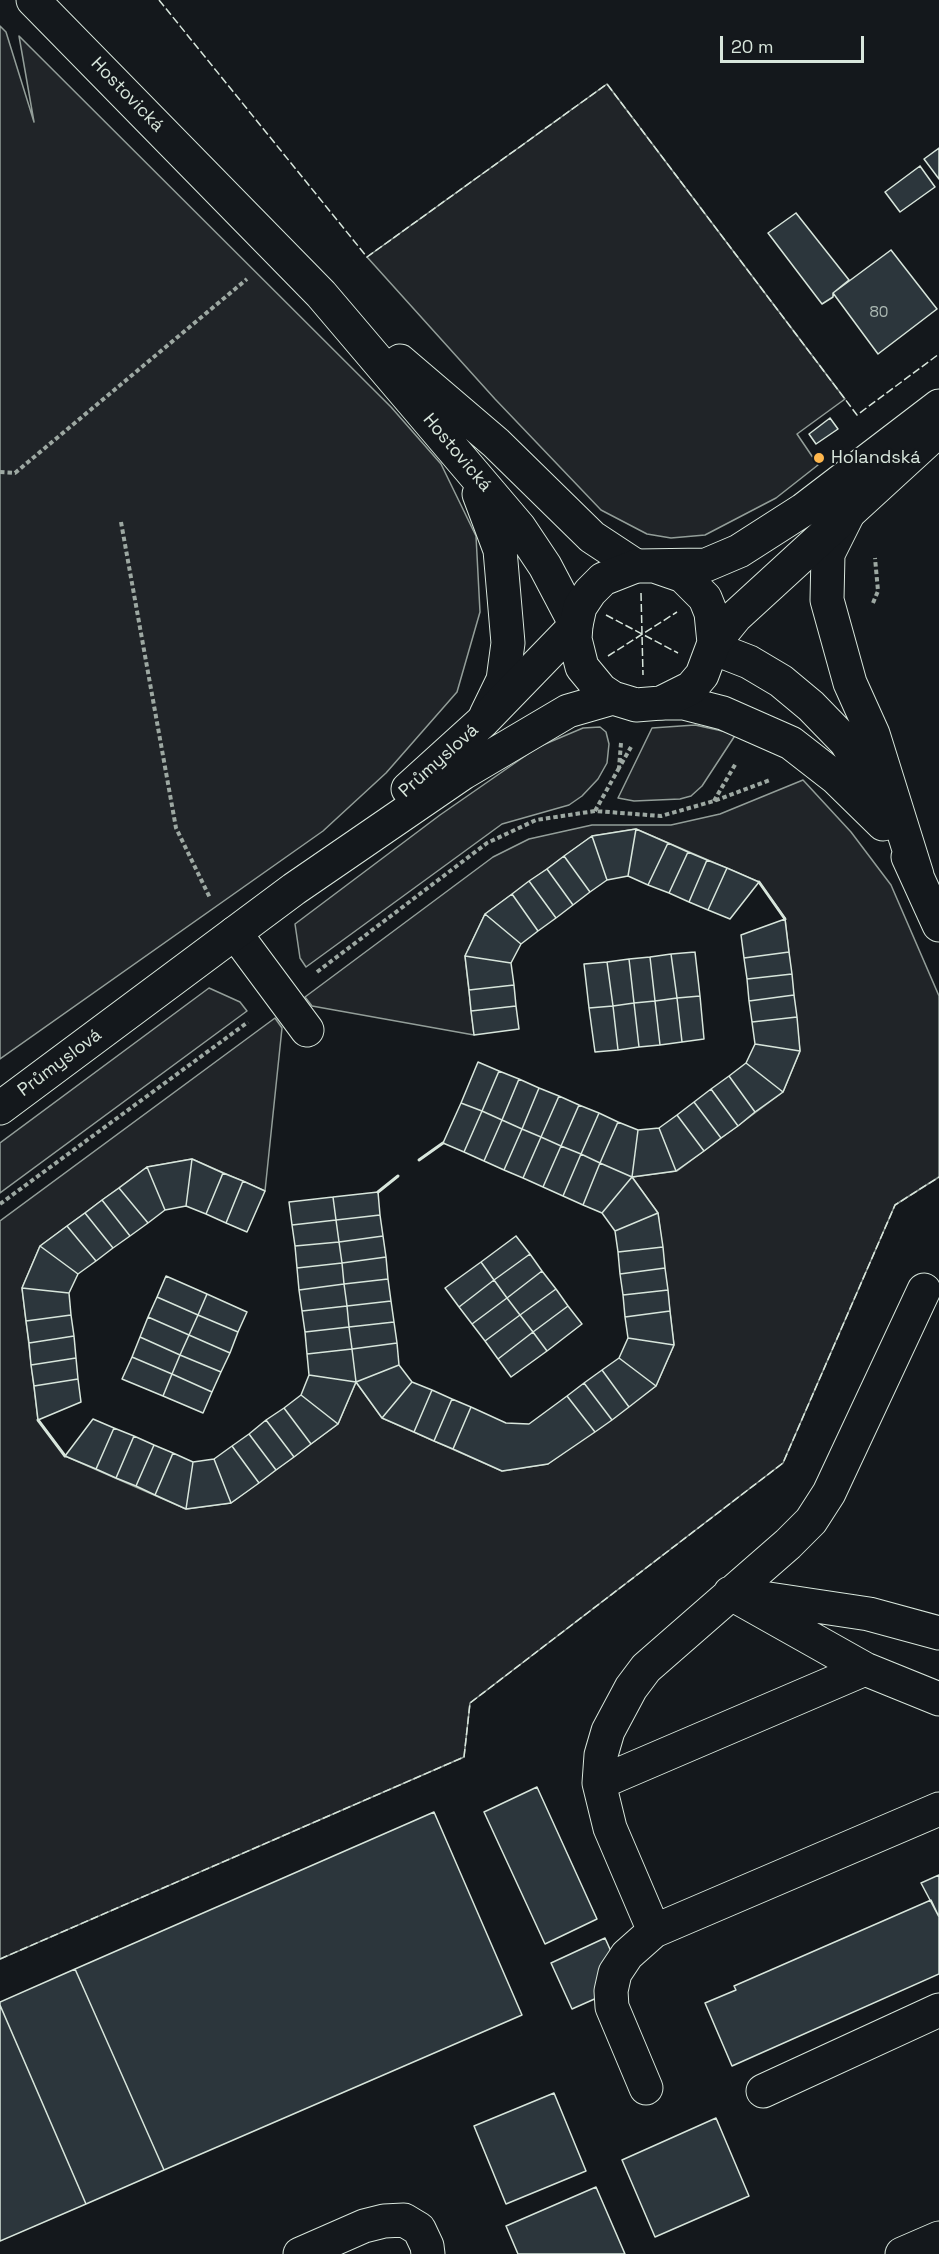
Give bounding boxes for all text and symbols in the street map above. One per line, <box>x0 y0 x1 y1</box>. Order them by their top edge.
scale bar <box>723 24 867 62</box>
text: 20 m <box>731 35 774 58</box>
street label: Hostovická <box>86 53 168 137</box>
house number: 80 <box>870 304 888 322</box>
street label: Hostovická <box>418 409 496 497</box>
place label: Holandská <box>831 447 921 469</box>
marker: Holandská <box>812 451 826 465</box>
street label: Průmyslová <box>395 720 483 802</box>
street label: Průmyslová <box>14 1024 106 1102</box>

